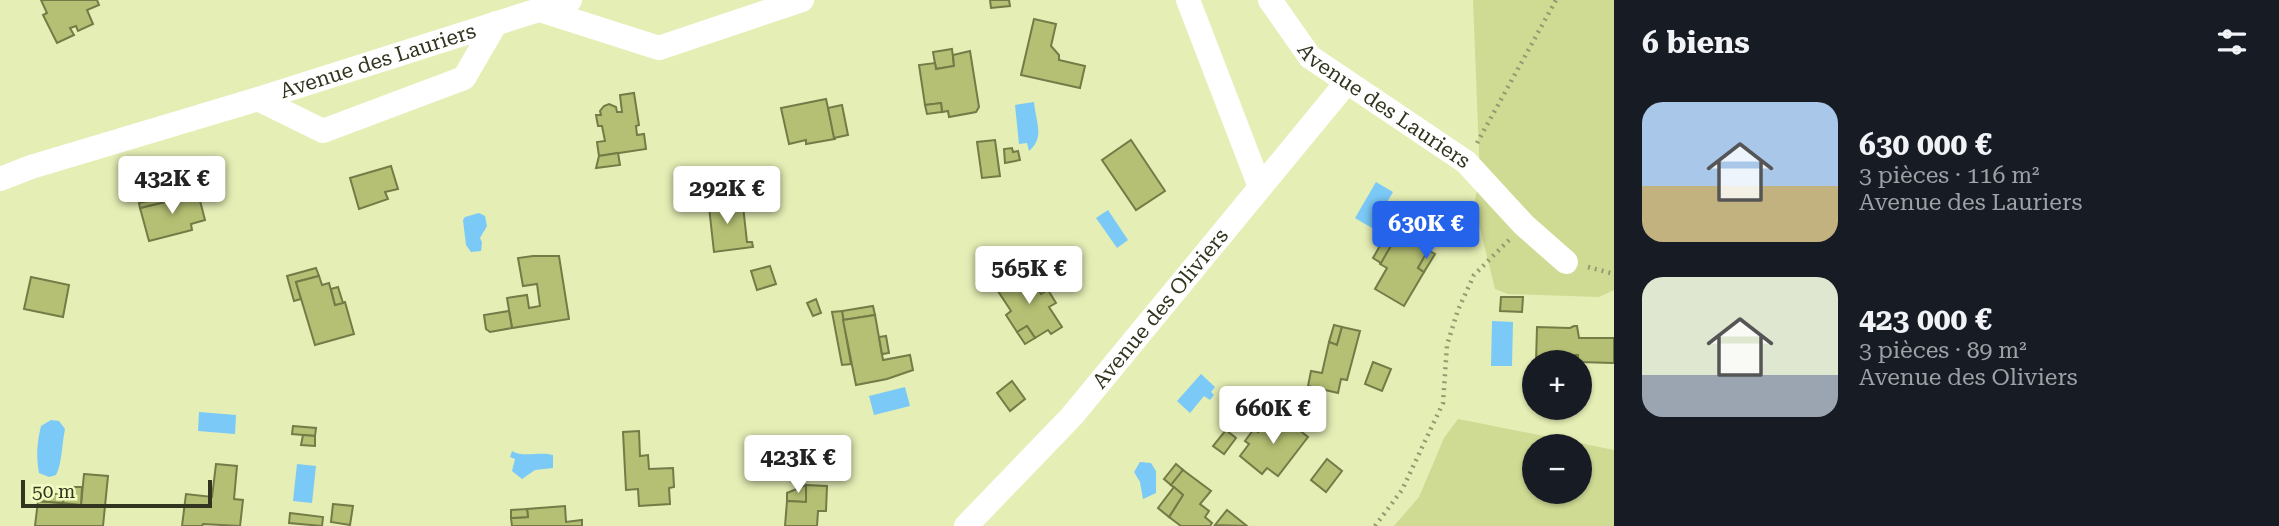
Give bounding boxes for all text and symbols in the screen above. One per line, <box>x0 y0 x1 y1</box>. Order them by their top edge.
street label: Avenue des Lauriers <box>277 19 479 103</box>
icon: filters <box>2213 23 2251 61</box>
text: 6 biens <box>1642 25 1750 60</box>
street label: Avenue des Lauriers <box>1292 39 1475 173</box>
text: 630 000 € <box>1859 127 1992 162</box>
icon: home <box>1698 130 1782 214</box>
pin: 432K € <box>115 156 229 216</box>
text: 3 pièces · 116 m² <box>1859 162 2040 189</box>
text: 432K € <box>134 165 210 192</box>
pin: 292K € <box>670 166 784 226</box>
text: 292K € <box>689 175 765 202</box>
text: Avenue des Lauriers <box>1859 189 2082 216</box>
pin: 630K € <box>1369 202 1483 261</box>
text: 630K € <box>1388 210 1464 237</box>
street label: Avenue des Oliviers <box>1088 224 1233 393</box>
pin: 565K € <box>972 246 1086 306</box>
text: 565K € <box>991 255 1067 282</box>
text: 423 000 € <box>1859 302 1992 337</box>
icon: home <box>1698 305 1782 389</box>
text: 3 pièces · 89 m² <box>1859 337 2027 364</box>
map controls <box>1522 350 1592 504</box>
button: + <box>1522 350 1592 420</box>
text: Avenue des Oliviers <box>1859 364 2078 391</box>
pin: 660K € <box>1216 386 1330 446</box>
text: 660K € <box>1235 395 1311 422</box>
button: − <box>1522 434 1592 504</box>
pin: 423K € <box>741 435 855 495</box>
text: 423K € <box>760 444 836 471</box>
scale bar <box>21 477 212 509</box>
text: 50 m <box>32 480 75 503</box>

